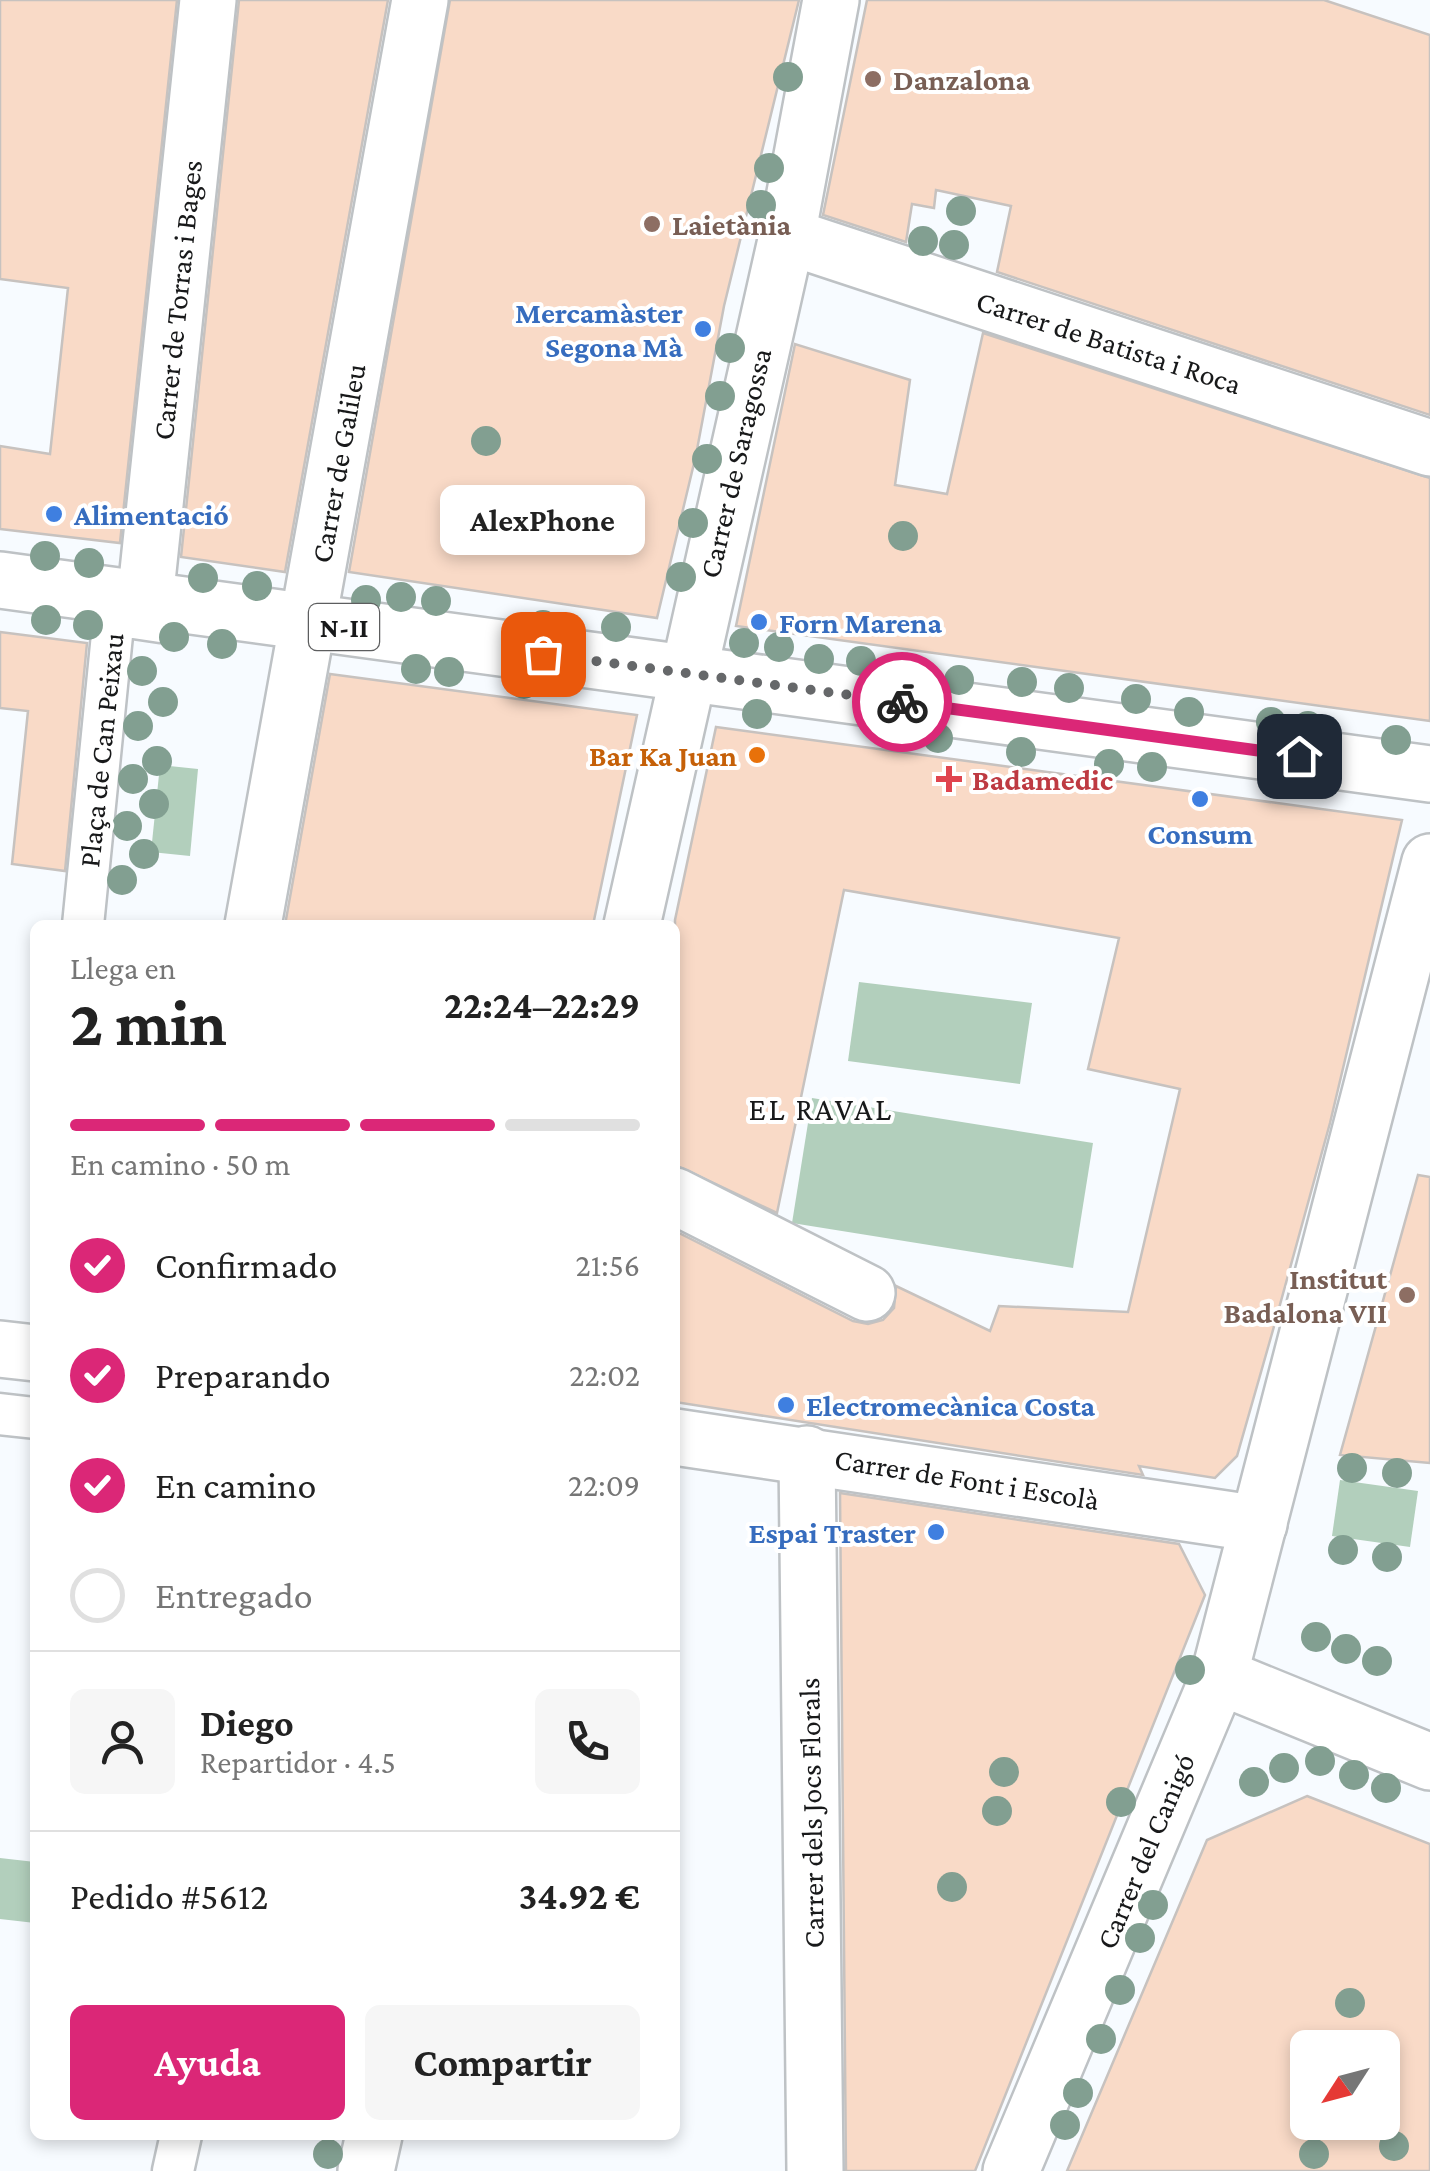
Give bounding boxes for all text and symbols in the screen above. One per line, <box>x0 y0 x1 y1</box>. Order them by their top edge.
place label: Danzalona <box>893 63 1030 96</box>
marker: Danzalona <box>862 68 884 90</box>
street label: Carrer de Torras i Bages <box>146 158 209 442</box>
place label: Laietània <box>672 208 792 241</box>
marker: Laietània <box>641 213 663 235</box>
street label: Carrer de Batista i Roca <box>973 284 1246 400</box>
place label: Mercamàster Segona Mà <box>515 296 683 363</box>
marker: Mercamàster Segona Mà <box>692 318 714 340</box>
street label: Carrer de Saragossa <box>693 345 778 581</box>
street label: Carrer de Galileu <box>304 361 372 565</box>
callout: AlexPhone <box>440 484 646 554</box>
place label: Alimentació <box>73 498 229 531</box>
text: AlexPhone <box>470 502 615 538</box>
marker: Alimentació <box>43 503 65 525</box>
road number: N-II <box>309 604 379 650</box>
place label: Forn Marena <box>779 606 943 639</box>
marker: Forn Marena <box>748 611 770 633</box>
pin <box>501 612 586 697</box>
icon: bag <box>516 627 571 682</box>
street label: Plaça de Can Peixau <box>72 631 131 869</box>
courier <box>852 652 952 752</box>
icon: bike <box>875 675 930 730</box>
pin <box>1257 714 1342 799</box>
icon: home <box>1272 729 1327 784</box>
place label: Bar Ka Juan <box>589 739 737 772</box>
marker: Bar Ka Juan <box>746 744 768 766</box>
place label: Badamedic <box>972 763 1114 796</box>
marker: Badamedic <box>936 766 962 792</box>
marker: Consum <box>1189 788 1211 810</box>
place label: Consum <box>1147 817 1253 850</box>
text: Llega en <box>70 950 176 986</box>
text: 22:24–22:29 <box>444 984 640 1026</box>
text: 2 min <box>70 987 227 1059</box>
district label: EL RAVAL <box>749 1091 893 1127</box>
text: En camino · 50 m <box>70 1146 290 1182</box>
icon: check <box>70 1238 125 1293</box>
text: Confirmado <box>155 1244 337 1286</box>
text: 21:56 <box>575 1247 640 1283</box>
place label: Institut Badalona VII <box>1224 1262 1387 1329</box>
marker: Institut Badalona VII <box>1396 1284 1418 1306</box>
icon: check <box>70 1348 125 1403</box>
text: Preparando <box>155 1354 331 1396</box>
text: 22:02 <box>569 1357 640 1393</box>
place label: Electromecànica Costa <box>806 1389 1096 1422</box>
marker: Electromecànica Costa <box>775 1394 797 1416</box>
street label: Carrer de Font i Escolà <box>832 1442 1102 1516</box>
icon: check <box>70 1458 125 1513</box>
text: En camino <box>155 1464 316 1506</box>
text: 22:09 <box>568 1467 640 1503</box>
place label: Espai Traster <box>749 1516 916 1549</box>
marker: Espai Traster <box>925 1521 947 1543</box>
text: Entregado <box>155 1574 313 1616</box>
street label: Carrer dels Jocs Florals <box>792 1677 830 1949</box>
button: person <box>70 1689 175 1794</box>
button: phone <box>535 1689 640 1794</box>
text: Diego <box>200 1702 294 1744</box>
text: Repartidor · 4.5 <box>200 1744 396 1780</box>
street label: Carrer del Canigó <box>1089 1748 1202 1954</box>
text: Pedido #5612 <box>70 1875 268 1917</box>
text: 34.92 € <box>519 1875 640 1917</box>
button: Ayuda <box>70 2005 345 2120</box>
button: Compartir <box>365 2005 640 2120</box>
north arrow <box>1290 2030 1400 2140</box>
map controls <box>1290 2030 1400 2140</box>

